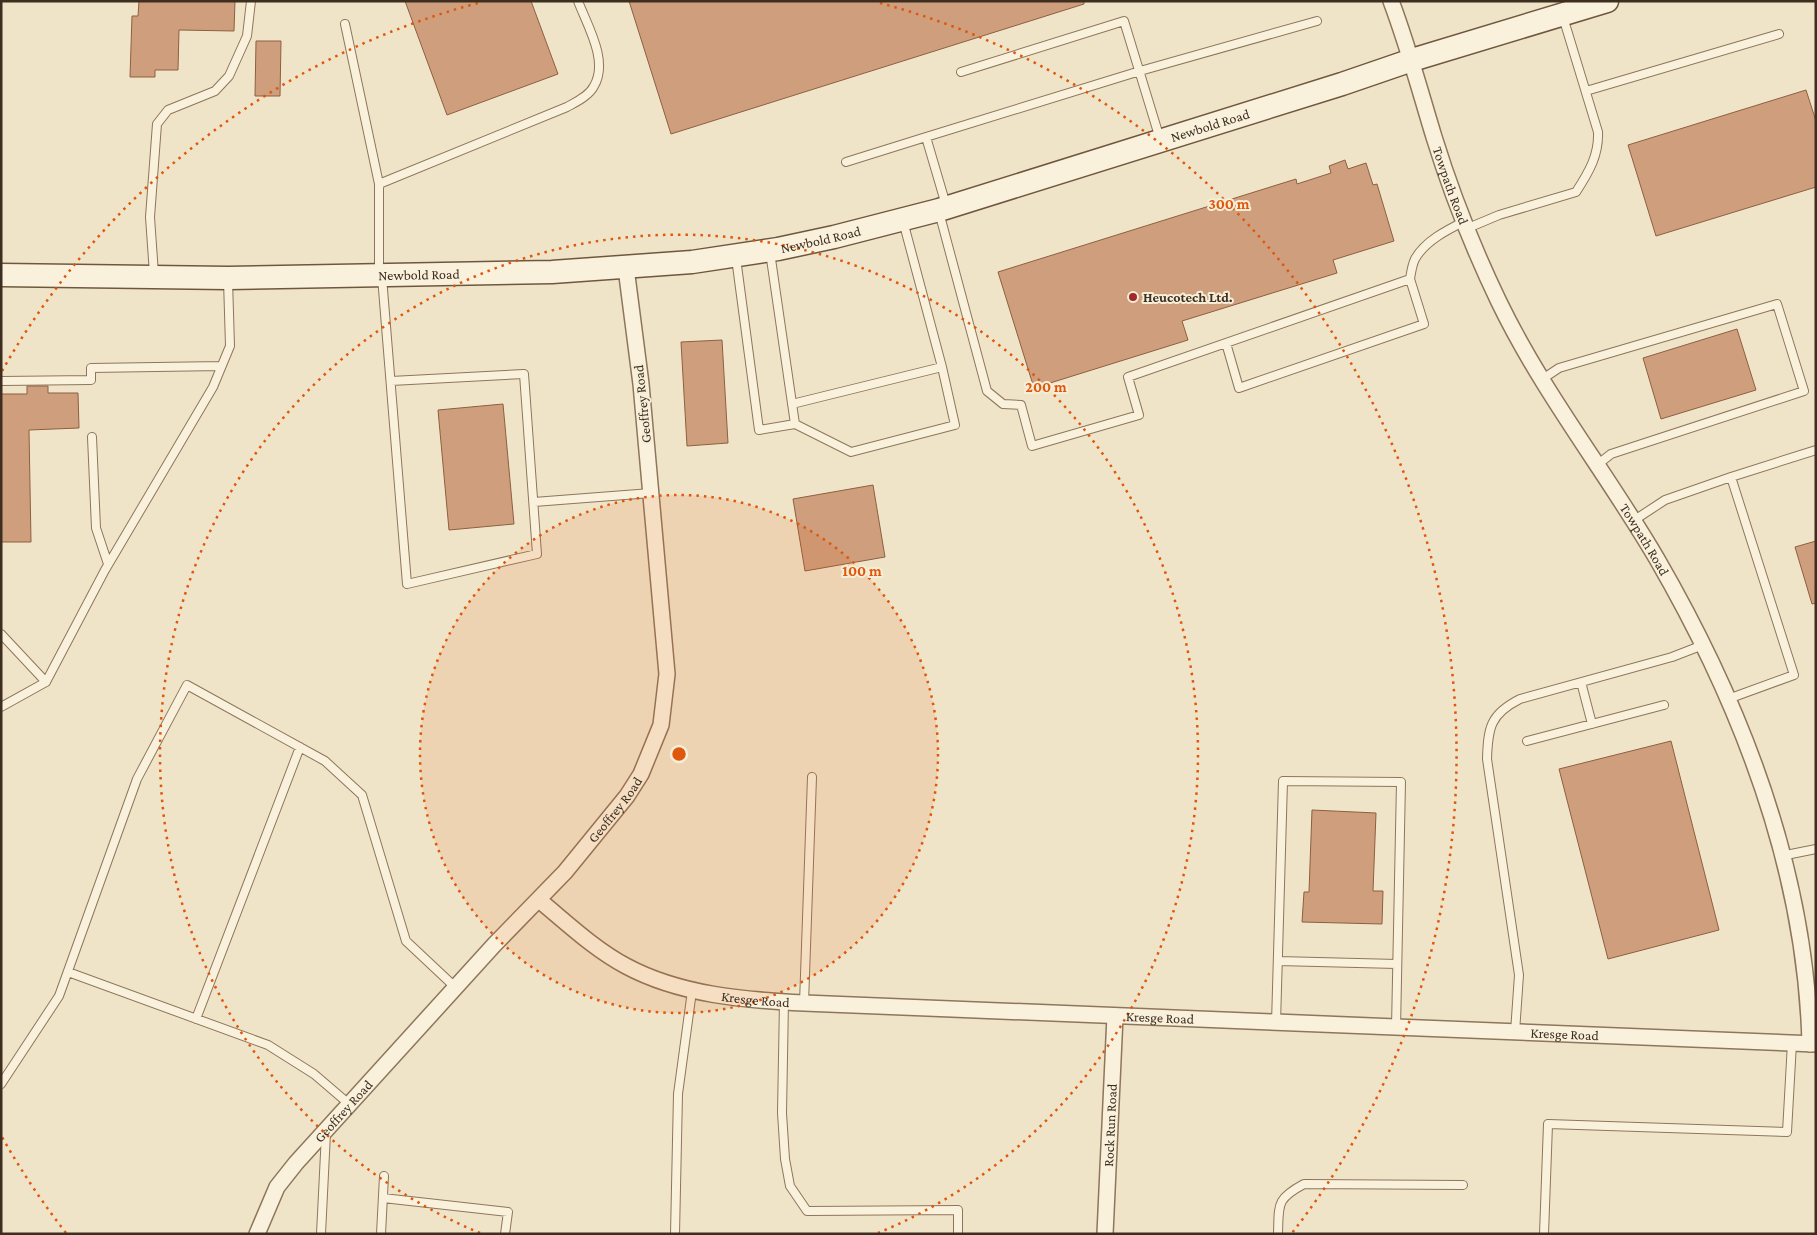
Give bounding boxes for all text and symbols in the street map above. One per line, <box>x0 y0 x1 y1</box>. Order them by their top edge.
street label: Newbold Road <box>1169 105 1252 145</box>
street label: Towpath Road <box>1430 145 1472 227</box>
text: 300 m <box>1208 196 1250 212</box>
street label: Newbold Road <box>779 222 863 256</box>
street label: Newbold Road <box>378 266 461 283</box>
place label: Heucotech Ltd. <box>1143 289 1233 305</box>
marker: Heucotech Ltd. <box>1127 291 1139 303</box>
street label: Geoffrey Road <box>630 364 654 444</box>
text: 200 m <box>1025 379 1067 395</box>
street label: Towpath Road <box>1617 501 1673 579</box>
text: 100 m <box>842 563 882 579</box>
centre of rings <box>670 745 688 763</box>
street label: Geoffrey Road <box>585 773 645 846</box>
street label: Kresge Road <box>720 988 791 1010</box>
street label: Kresge Road <box>1126 1008 1195 1027</box>
street label: Kresge Road <box>1530 1024 1600 1043</box>
street label: Geoffrey Road <box>311 1076 376 1145</box>
street label: Rock Run Road <box>1100 1083 1120 1167</box>

